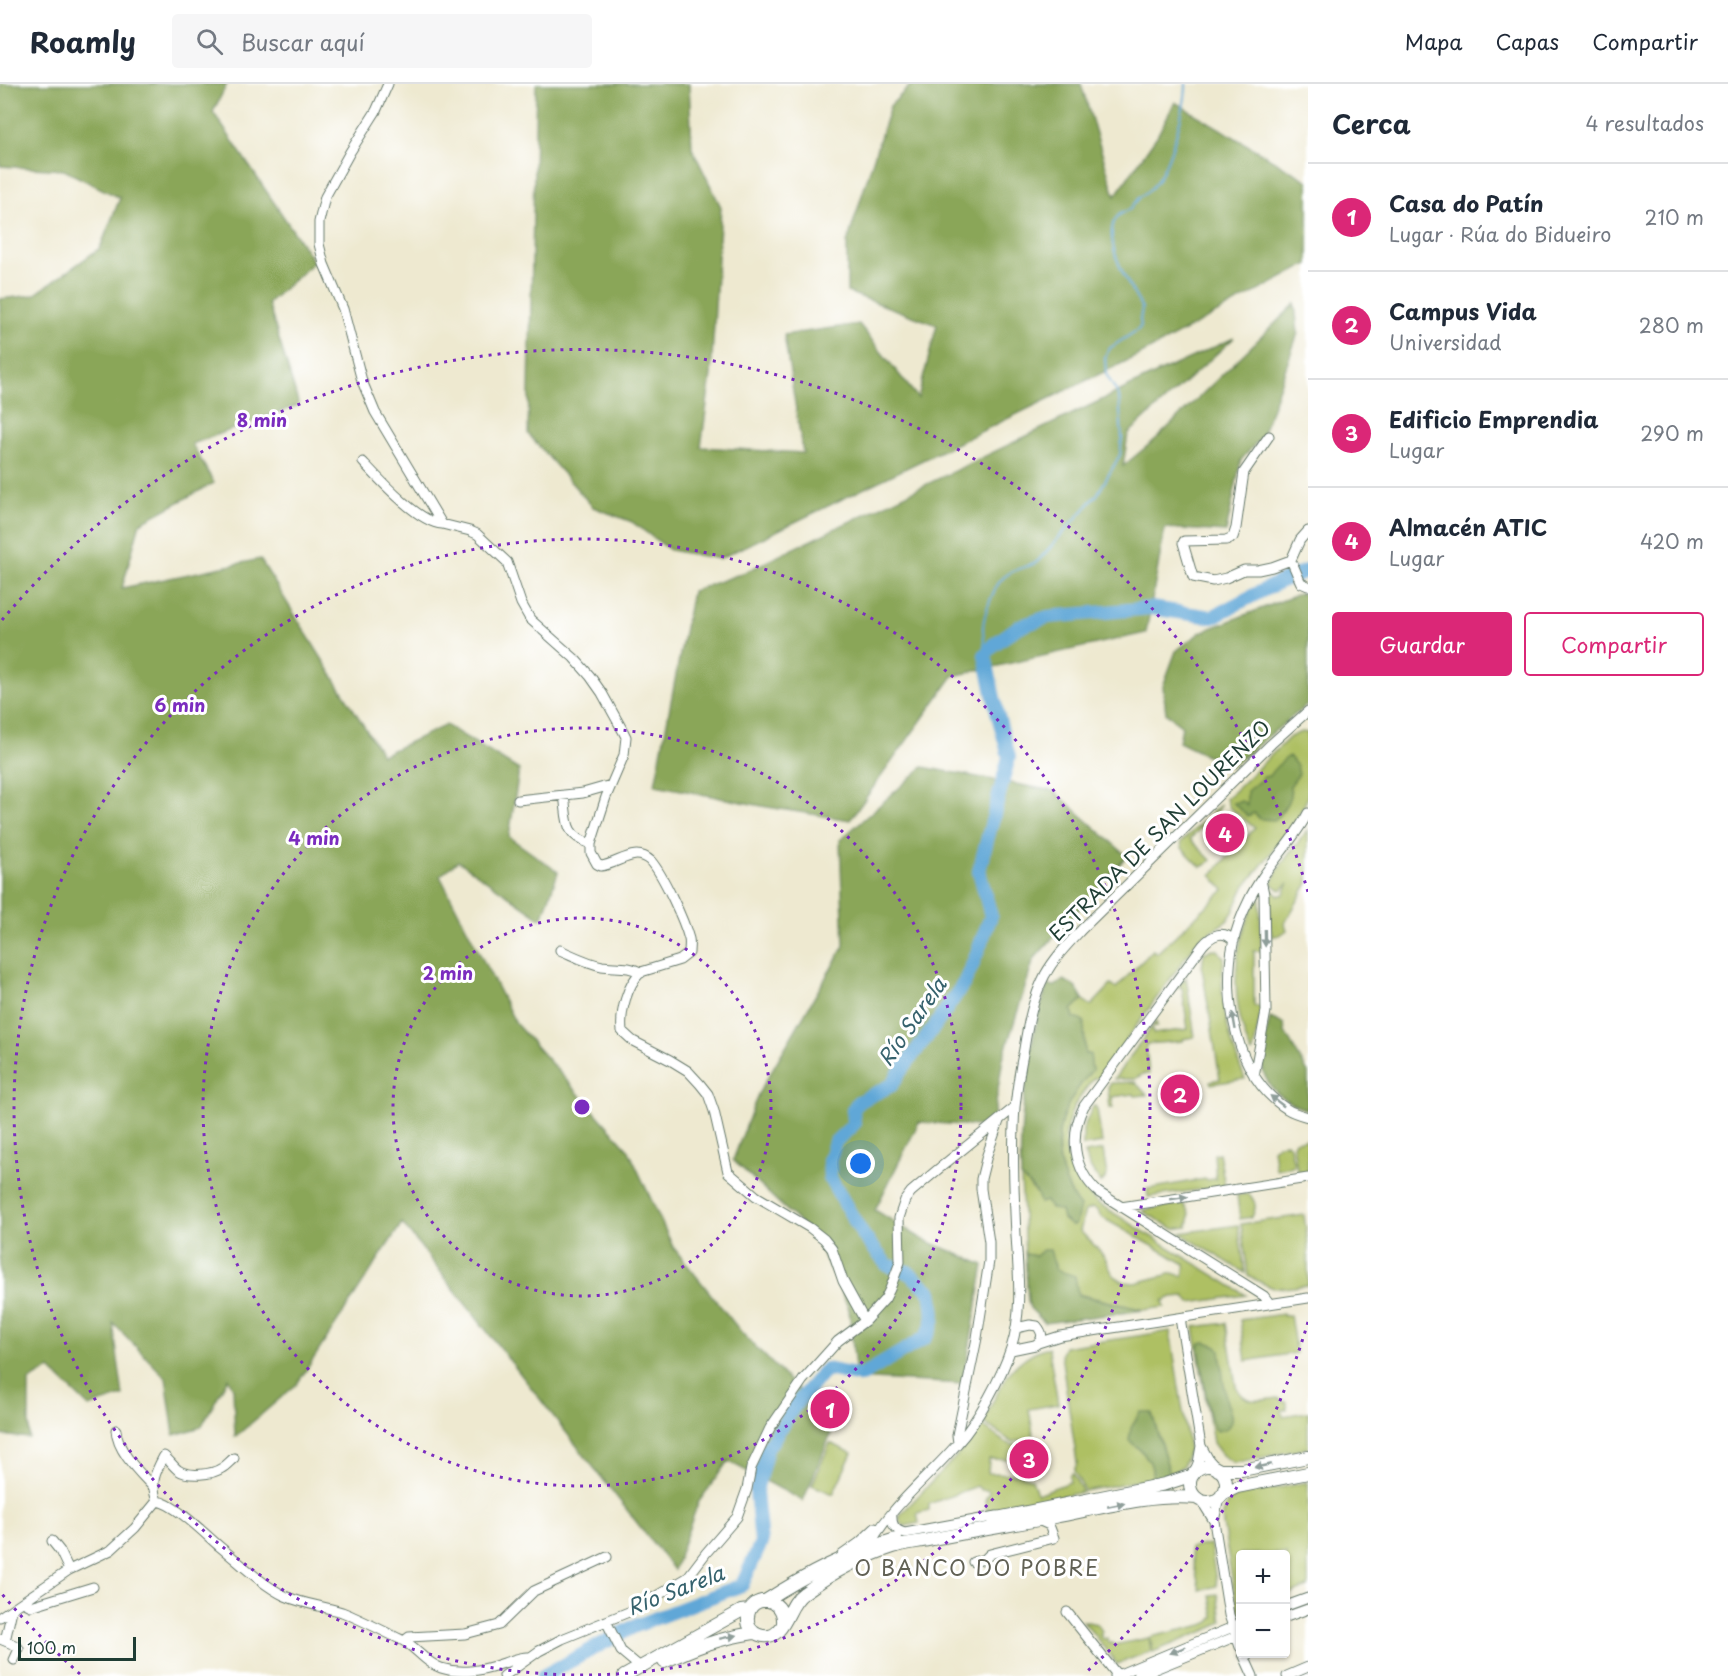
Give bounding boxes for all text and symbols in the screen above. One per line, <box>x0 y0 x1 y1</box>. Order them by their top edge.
search box <box>172 14 592 68</box>
text: Roamly <box>30 20 136 63</box>
icon: search <box>193 25 226 58</box>
text: Buscar aquí <box>241 25 365 58</box>
text: Mapa <box>1405 25 1463 57</box>
text: Capas <box>1496 25 1559 57</box>
text: Compartir <box>1592 25 1698 57</box>
text: Cerca <box>1332 104 1411 143</box>
text: 4 resultados <box>1586 108 1704 138</box>
text: Casa do Patín <box>1389 186 1544 219</box>
text: 1 <box>1347 202 1356 232</box>
text: 210 m <box>1645 202 1704 232</box>
text: Lugar · Rúa do Bidueiro <box>1389 219 1611 249</box>
text: Campus Vida <box>1389 294 1537 327</box>
text: 2 <box>1344 310 1359 340</box>
text: 280 m <box>1639 310 1704 340</box>
text: Universidad <box>1389 327 1502 357</box>
text: Edificio Emprendia <box>1389 402 1598 435</box>
text: 8 min <box>237 406 287 433</box>
text: 3 <box>1345 418 1358 448</box>
text: 290 m <box>1640 418 1704 448</box>
text: Lugar <box>1389 435 1444 465</box>
text: Almacén ATIC <box>1389 510 1547 543</box>
text: 4 <box>1345 526 1358 556</box>
text: 420 m <box>1640 526 1704 556</box>
text: Lugar <box>1389 543 1444 573</box>
button: Guardar <box>1332 612 1512 676</box>
button: Compartir <box>1524 612 1704 676</box>
text: 6 min <box>155 691 205 718</box>
street label: ESTRADA DE SAN LOURENZO <box>1041 712 1277 948</box>
pin: 4 <box>1206 810 1244 855</box>
text: 4 min <box>288 824 340 851</box>
one-way arrow <box>1261 929 1270 948</box>
text: 2 min <box>423 959 473 986</box>
water label: Río Sarela <box>869 969 954 1072</box>
one-way arrow <box>1229 1011 1238 1030</box>
pin: 2 <box>1160 1072 1200 1116</box>
one-way arrow <box>1269 1095 1285 1108</box>
centre of rings <box>572 1097 592 1117</box>
your location <box>846 1149 875 1178</box>
one-way arrow <box>1169 1194 1188 1203</box>
pin: 1 <box>810 1386 850 1432</box>
pin: 3 <box>1010 1436 1048 1482</box>
one-way arrow <box>1254 1462 1273 1471</box>
one-way arrow <box>1106 1501 1125 1510</box>
map controls <box>1236 1550 1290 1658</box>
button: + <box>1236 1550 1290 1604</box>
district label: O BANCO DO POBRE <box>854 1551 1100 1583</box>
water label: Río Sarela <box>622 1555 729 1622</box>
button: − <box>1236 1604 1290 1658</box>
one-way arrow <box>719 1632 738 1642</box>
scale bar <box>18 1634 136 1662</box>
text: 100 m <box>27 1635 76 1659</box>
one-way arrow <box>1169 1645 1187 1655</box>

